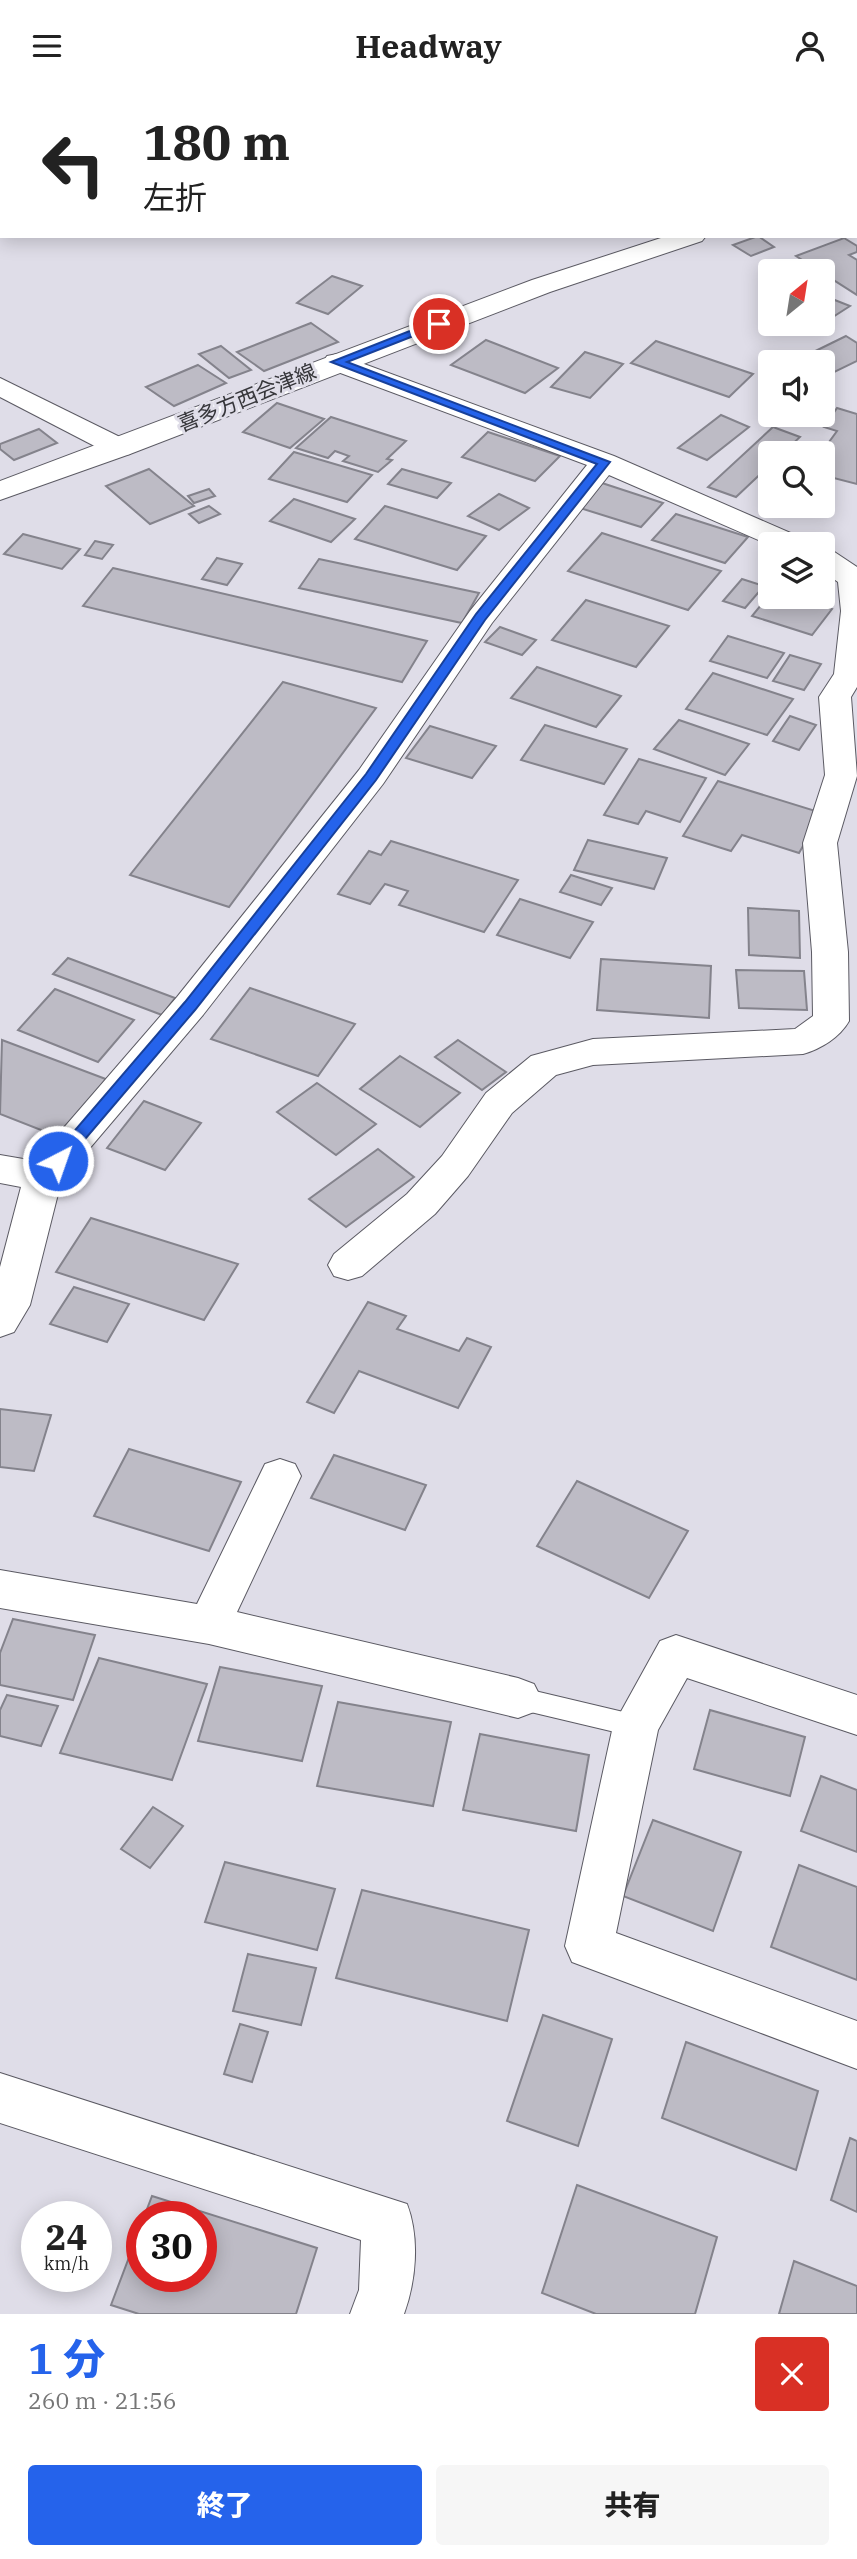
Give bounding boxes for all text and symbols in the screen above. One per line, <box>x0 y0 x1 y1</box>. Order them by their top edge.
text: Headway <box>355 25 502 67</box>
icon: menu <box>28 27 66 65</box>
icon: person <box>791 27 829 65</box>
text: 180 m <box>143 110 290 173</box>
icon: left <box>28 119 119 210</box>
text: 左折 <box>143 176 207 218</box>
north arrow <box>758 259 835 336</box>
map controls <box>758 259 835 609</box>
pin <box>409 294 469 354</box>
icon: arrive <box>420 305 458 343</box>
button: sound <box>758 350 835 427</box>
street label: 喜多方西会津線 <box>173 357 320 438</box>
button: search <box>758 441 835 518</box>
button: layers <box>758 532 835 609</box>
position arrow <box>21 1124 95 1198</box>
speed limit sign: 30 <box>126 2201 217 2292</box>
text: 24 <box>45 2214 88 2260</box>
text: km/h <box>44 2252 89 2275</box>
text: 1 分 <box>28 2331 105 2386</box>
button: close <box>755 2337 829 2411</box>
text: 260 m · 21:56 <box>28 2385 177 2415</box>
button: 終了 <box>28 2465 422 2545</box>
button: 共有 <box>436 2465 829 2545</box>

